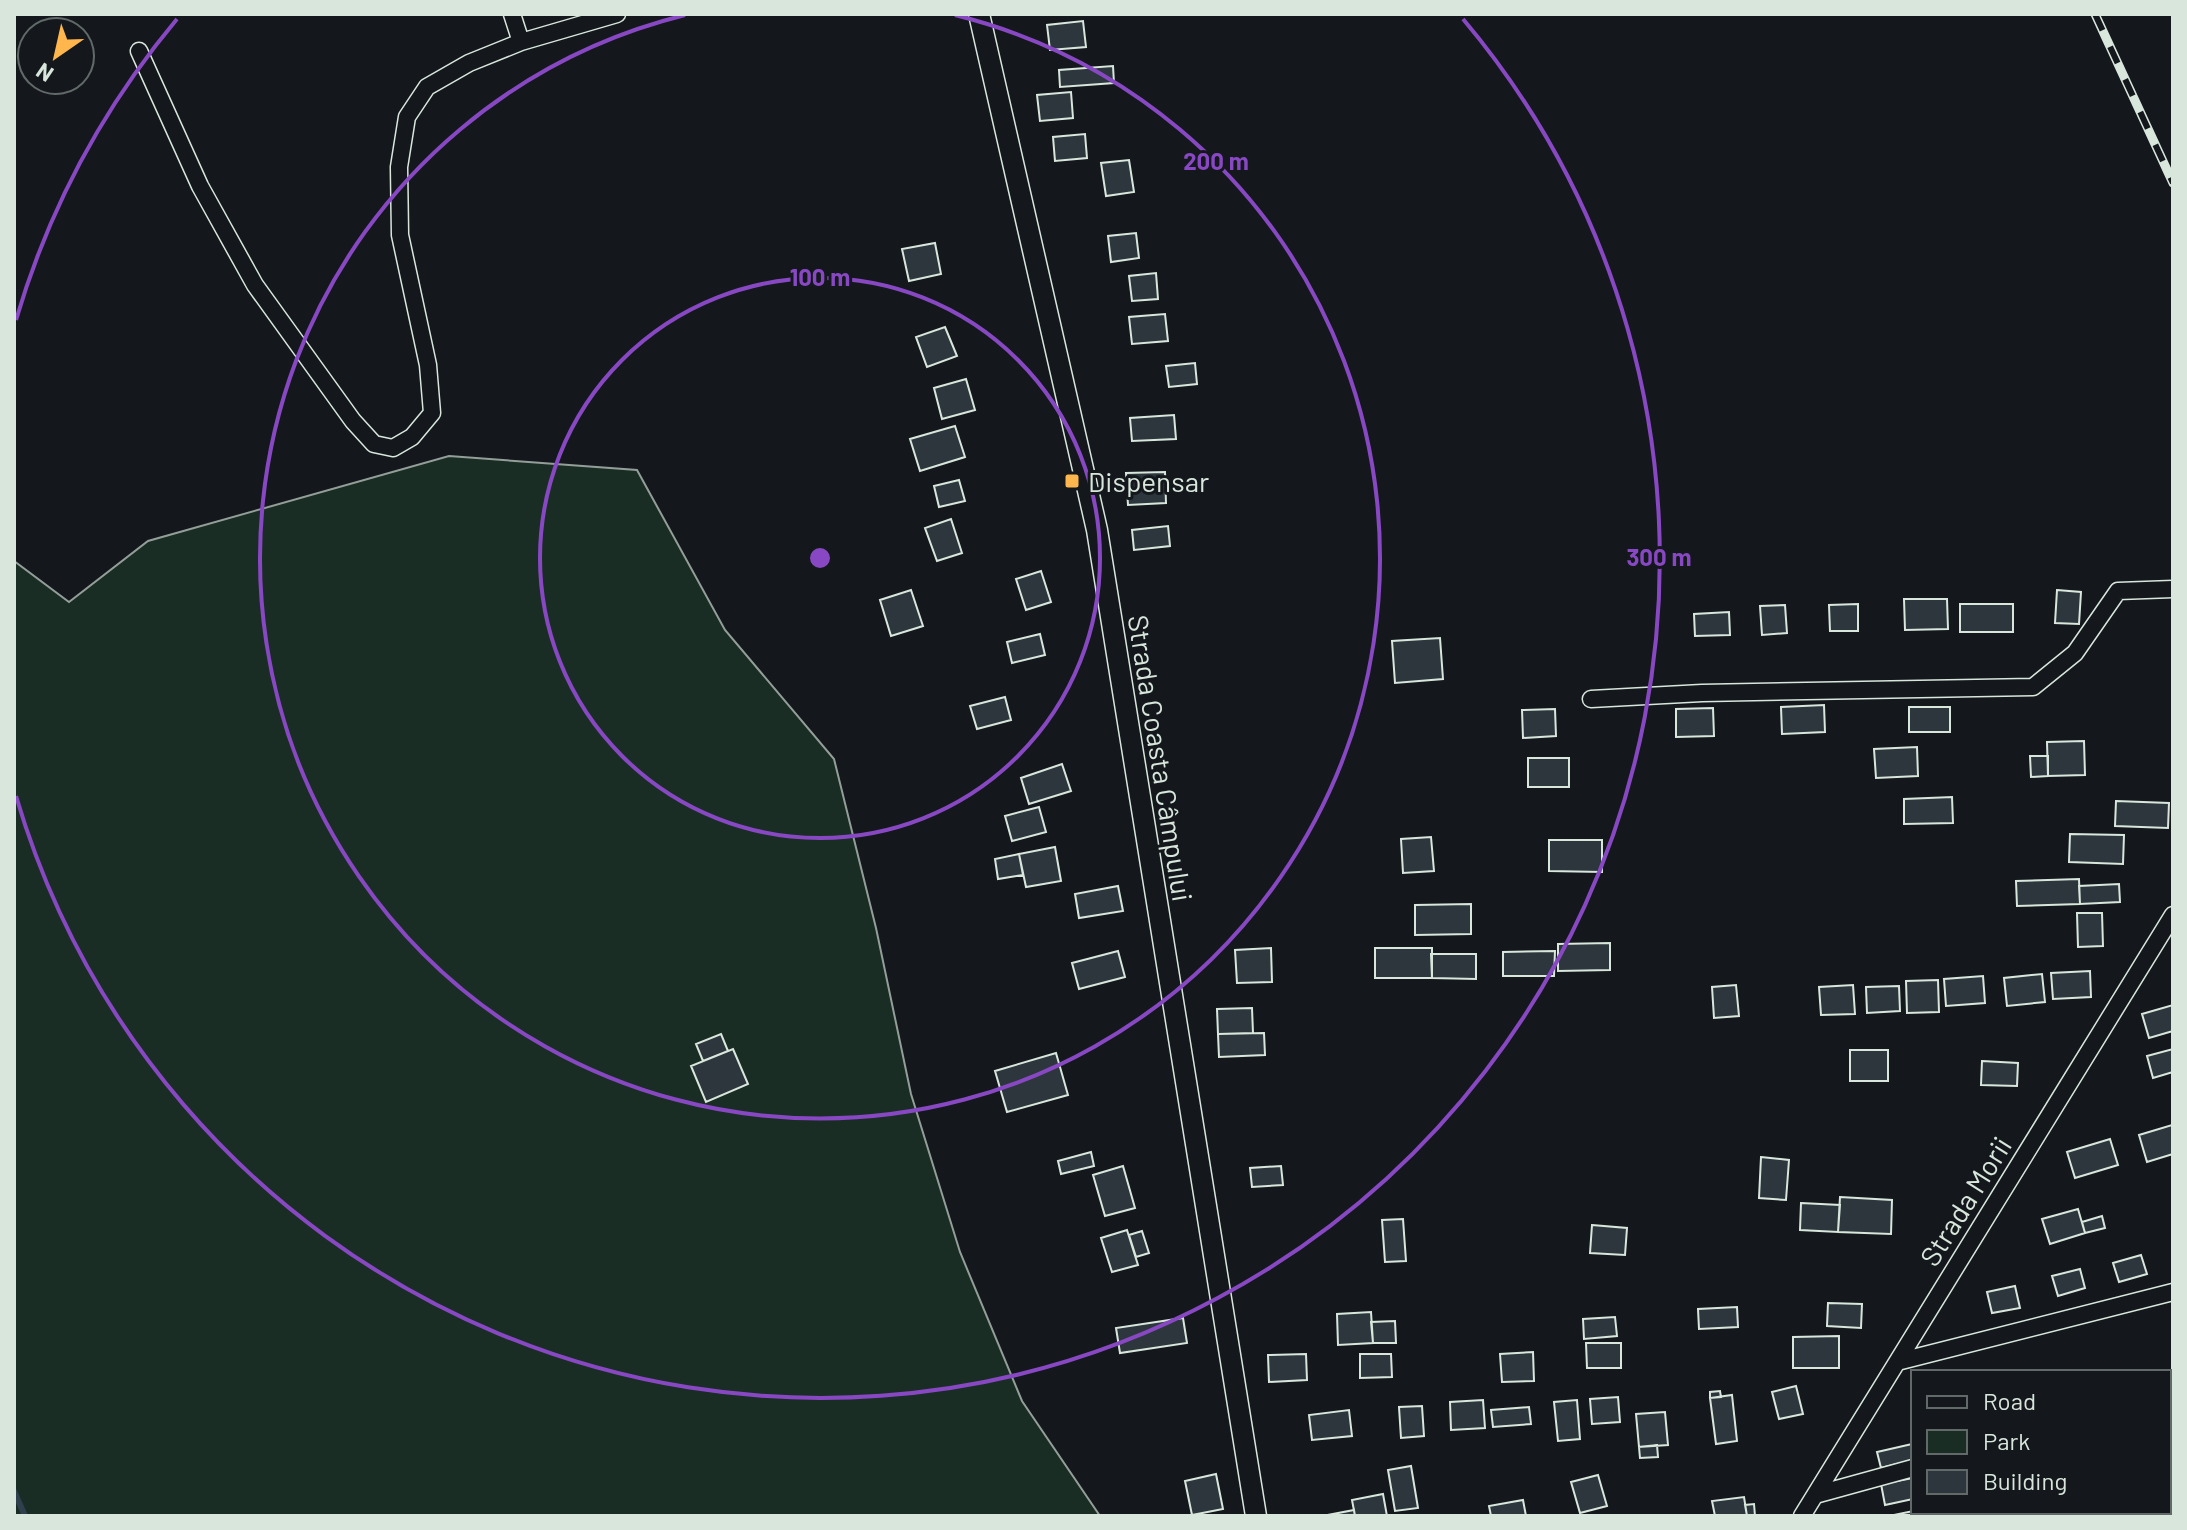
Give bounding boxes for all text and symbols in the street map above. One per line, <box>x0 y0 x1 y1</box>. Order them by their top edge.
north arrow <box>16 16 96 96</box>
text: N <box>31 59 58 88</box>
text: 200 m <box>1183 146 1249 175</box>
text: 100 m <box>790 262 850 291</box>
place label: Dispensar <box>1088 464 1209 498</box>
marker: Dispensar <box>1063 472 1081 490</box>
text: 300 m <box>1626 542 1692 571</box>
centre of rings <box>806 544 834 572</box>
street label: Strada Coasta Câmpului <box>1122 612 1200 904</box>
street label: Strada Morii <box>1912 1130 2018 1272</box>
legend <box>1911 1370 2171 1514</box>
text: Road <box>1983 1386 2036 1415</box>
text: Park <box>1983 1426 2030 1455</box>
text: Building <box>1983 1466 2067 1495</box>

